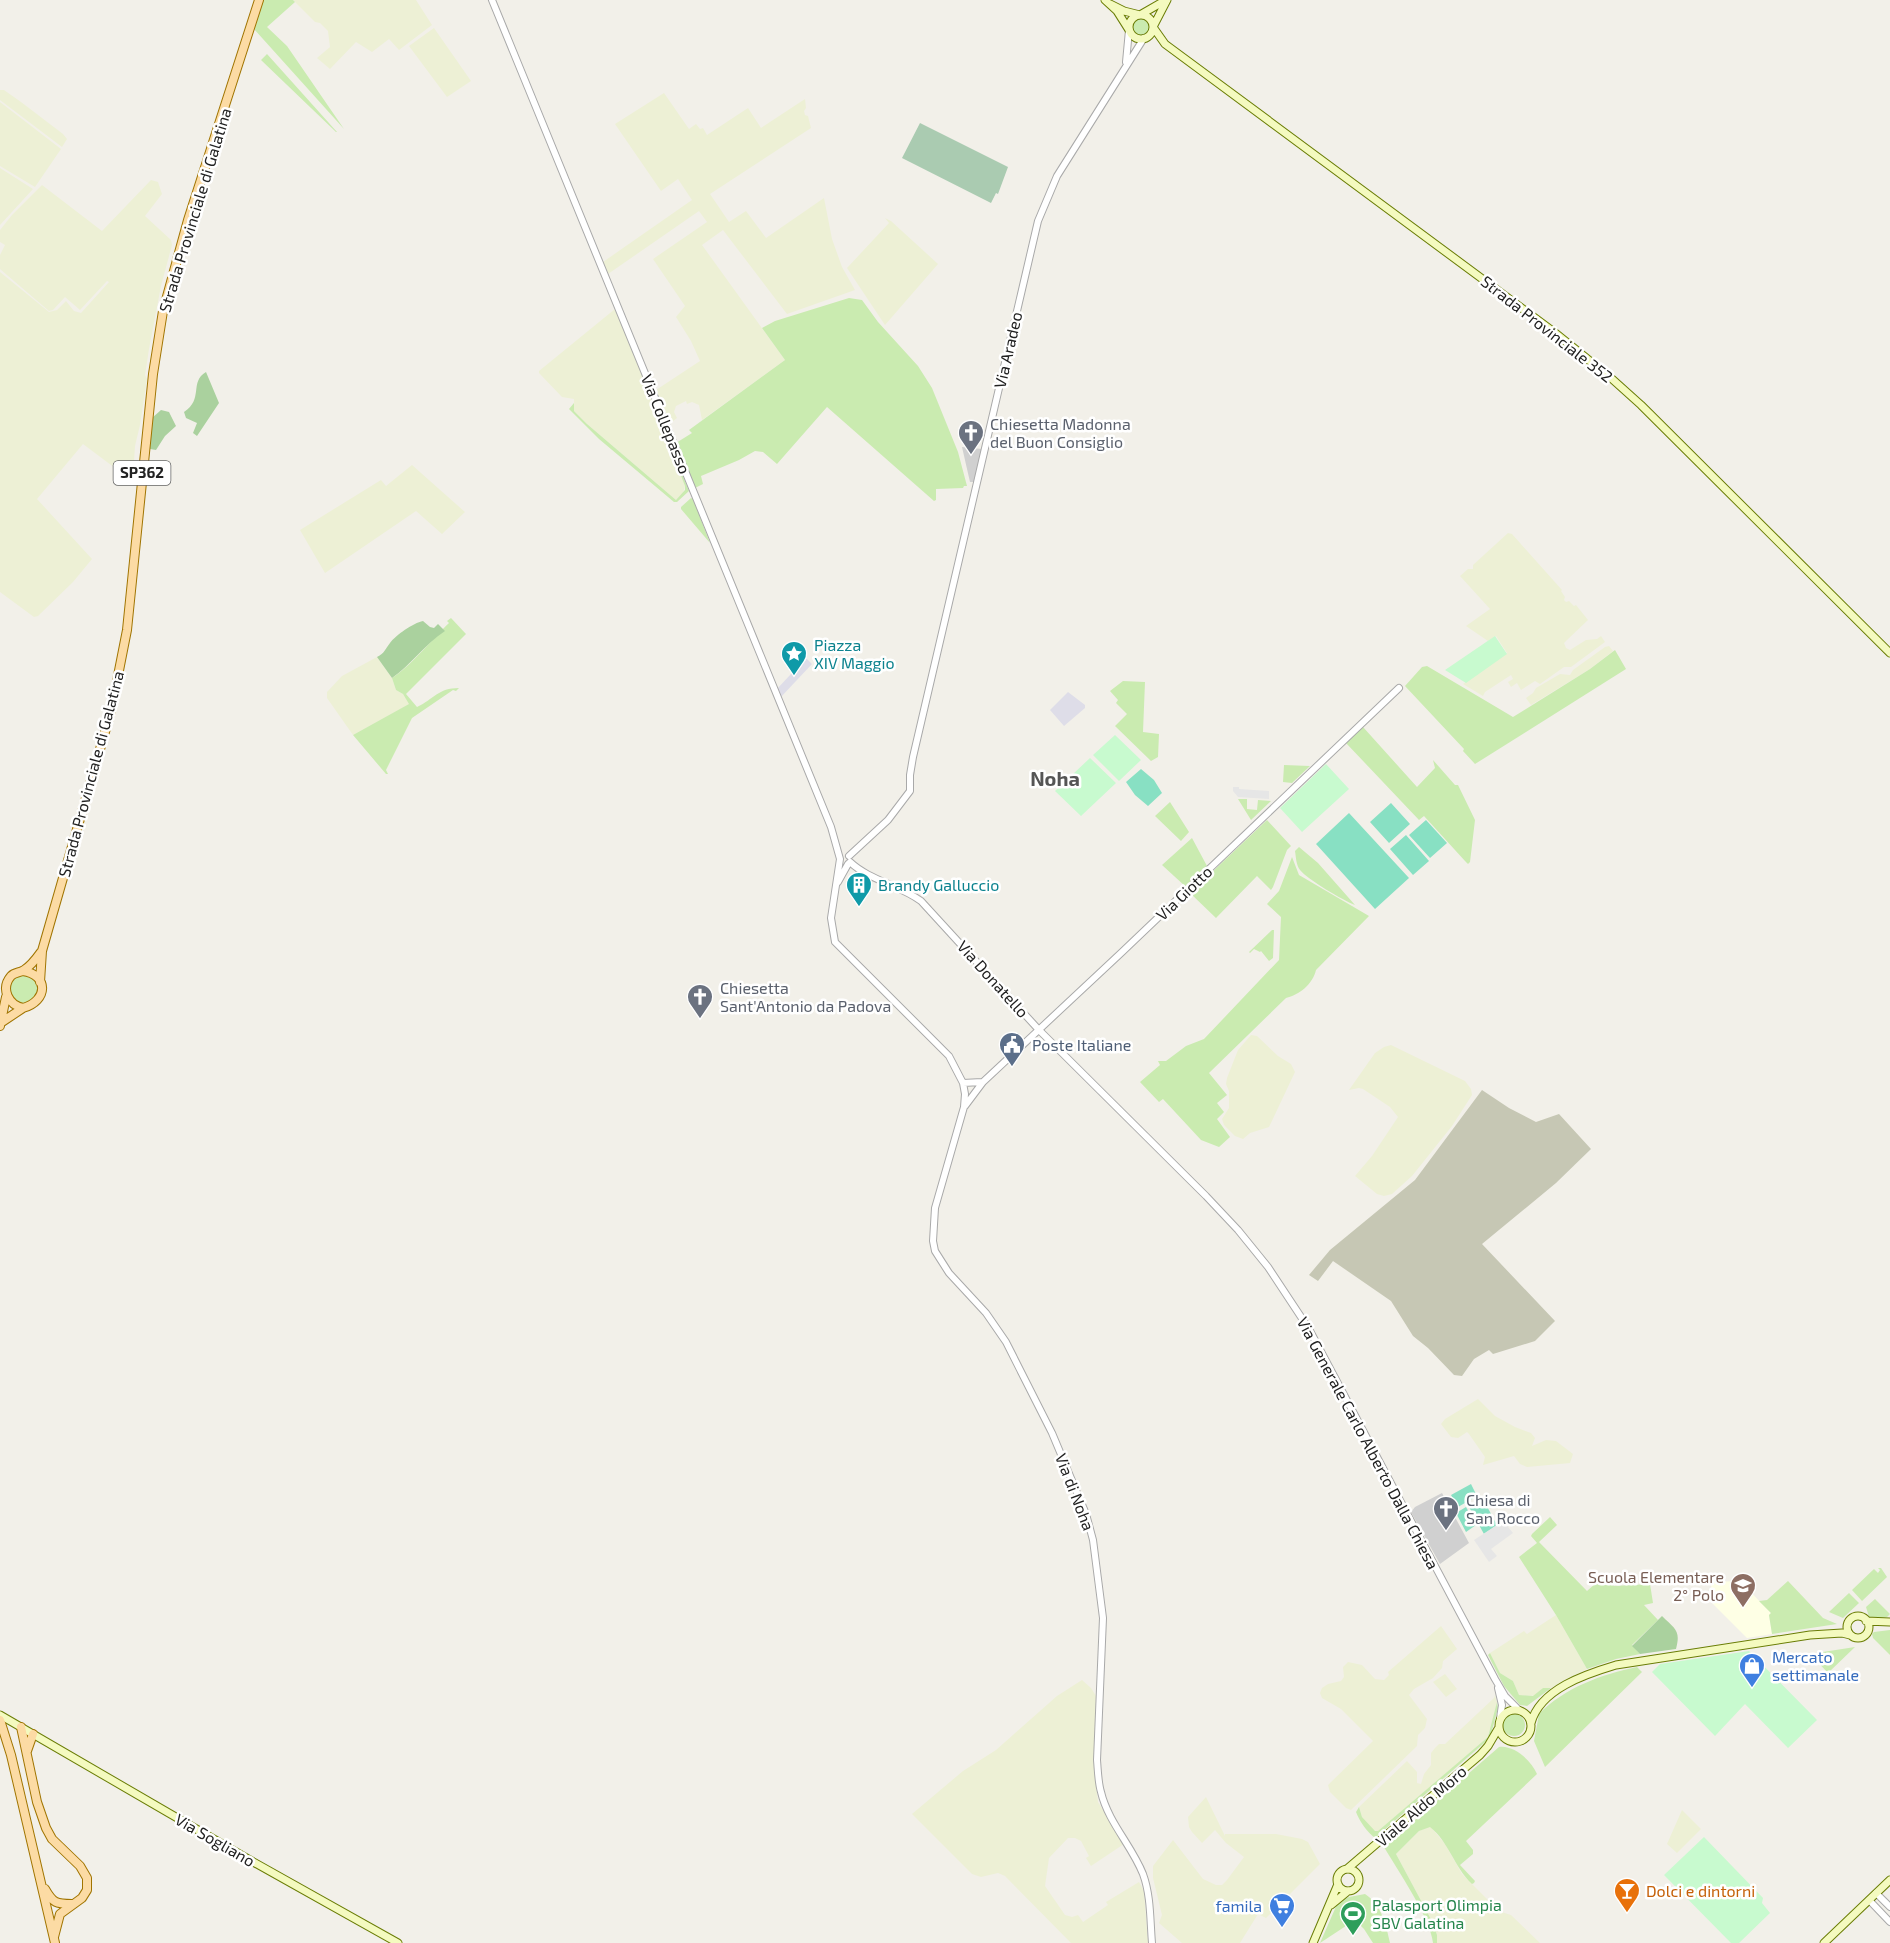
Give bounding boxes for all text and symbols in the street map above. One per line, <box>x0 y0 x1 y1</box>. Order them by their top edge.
street label: Strada Provinciale di Galatina <box>154 105 235 314</box>
street label: Strada Provinciale 352 <box>1478 271 1617 386</box>
street label: Via Aradeo <box>990 310 1026 390</box>
street label: Via Collepasso <box>638 371 695 476</box>
place label: Chiesetta Madonna del Buon Consiglio <box>990 414 1131 451</box>
church icon: Chiesetta Madonna del Buon Consiglio <box>956 418 986 456</box>
road number: SP362 <box>114 461 170 485</box>
place label: Piazza XIV Maggio <box>814 635 895 672</box>
place icon: Piazza XIV Maggio <box>779 639 809 677</box>
street label: Strada Provinciale di Galatina <box>54 669 127 879</box>
district label: Noha <box>1030 766 1080 790</box>
street label: Via Giotto <box>1152 861 1216 924</box>
building icon: Brandy Galluccio <box>844 870 874 908</box>
place label: Brandy Galluccio <box>878 875 999 894</box>
street label: Via Donatello <box>954 936 1033 1021</box>
place label: Chiesetta Sant'Antonio da Padova <box>720 978 891 1015</box>
church icon: Chiesetta Sant'Antonio da Padova <box>685 982 715 1020</box>
public building icon: Poste Italiane <box>997 1030 1027 1068</box>
place label: Poste Italiane <box>1032 1035 1131 1054</box>
street label: Via Generale Carlo Alberto Dalla Chiesa <box>1294 1313 1443 1572</box>
street label: Via di Noha <box>1052 1451 1099 1533</box>
place label: Chiesa di San Rocco <box>1466 1490 1540 1527</box>
church icon: Chiesa di San Rocco <box>1431 1494 1461 1532</box>
place label: Scuola Elementare 2° Polo <box>1588 1567 1724 1604</box>
school or university icon: Scuola Elementare 2° Polo <box>1728 1571 1758 1609</box>
place label: Mercato settimanale <box>1772 1647 1859 1684</box>
shop icon: Mercato settimanale <box>1737 1651 1767 1689</box>
street label: Viale Aldo Moro <box>1371 1761 1470 1850</box>
street label: Via Sogliano <box>172 1809 259 1870</box>
bar icon: Dolci e dintorni <box>1612 1876 1642 1914</box>
place label: Dolci e dintorni <box>1646 1881 1755 1900</box>
supermarket icon: famila <box>1267 1891 1297 1929</box>
place label: Palasport Olimpia SBV Galatina <box>1372 1895 1502 1932</box>
place label: famila <box>1216 1896 1262 1915</box>
sports icon: Palasport Olimpia SBV Galatina <box>1338 1899 1368 1937</box>

